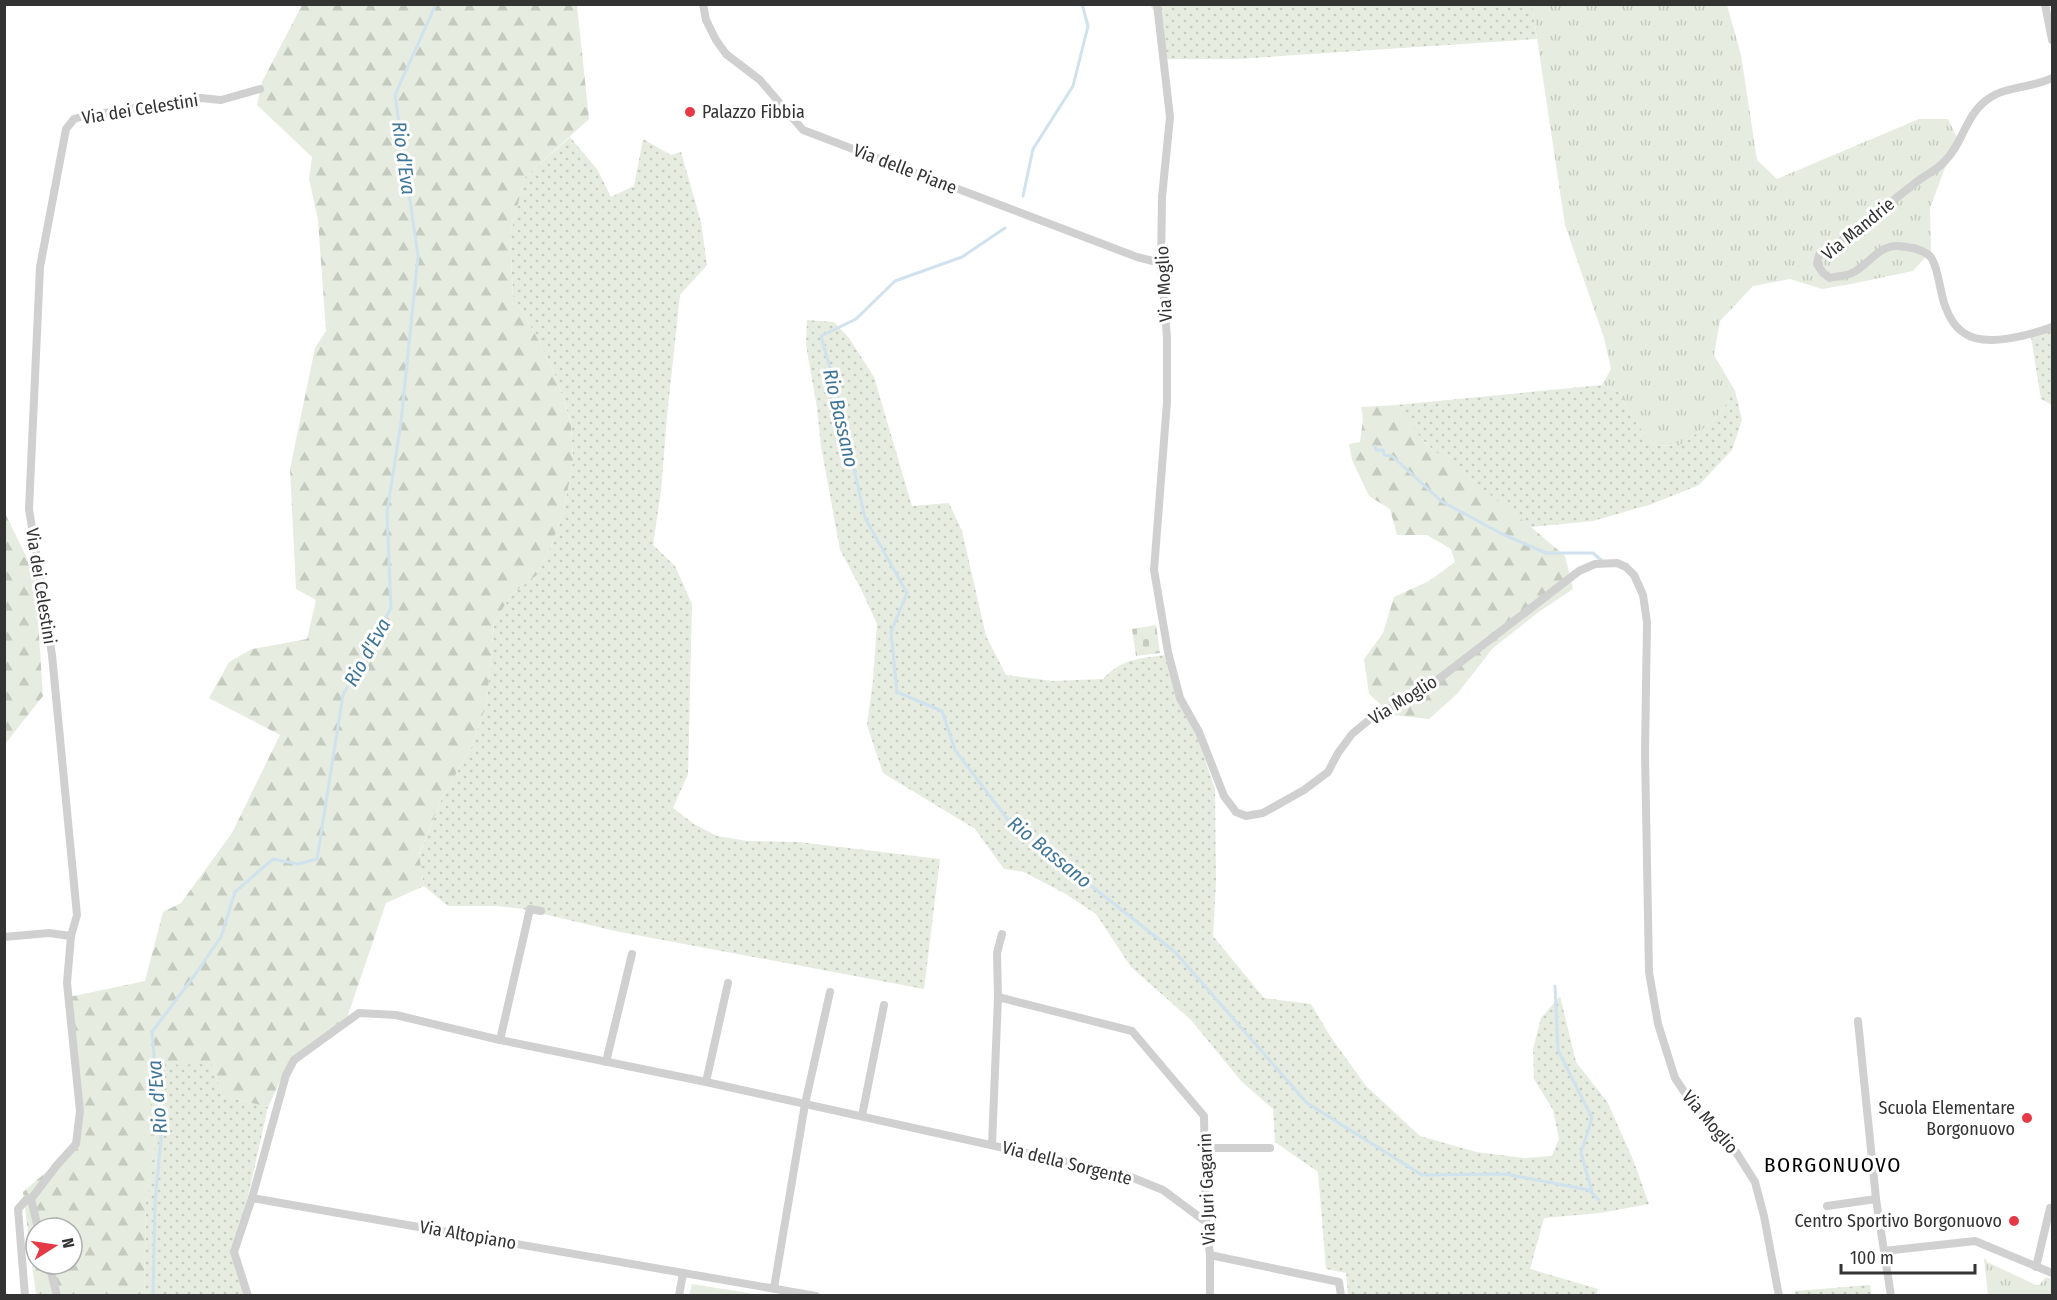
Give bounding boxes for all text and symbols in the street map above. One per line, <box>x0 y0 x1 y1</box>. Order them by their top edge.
street label: Via dei Celestini <box>80 89 200 129</box>
place label: Palazzo Fibbia <box>702 101 805 123</box>
marker: Palazzo Fibbia <box>683 105 697 119</box>
water label: Rio d'Eva <box>387 120 421 196</box>
street label: Via delle Piane <box>850 139 960 199</box>
street label: Via Mandrie <box>1817 193 1899 265</box>
street label: Via Moglio <box>1151 245 1177 323</box>
water label: Rio Bassano <box>818 366 864 470</box>
street label: Via dei Celestini <box>21 526 61 646</box>
water label: Rio d'Eva <box>339 614 395 690</box>
street label: Via Moglio <box>1365 670 1441 730</box>
water label: Rio Bassano <box>1003 811 1097 893</box>
water label: Rio d'Eva <box>142 1059 172 1135</box>
street label: Via Moglio <box>1677 1086 1743 1158</box>
place label: Scuola Elementare Borgonuovo <box>1879 1097 2015 1140</box>
marker: Scuola Elementare Borgonuovo <box>2020 1111 2034 1125</box>
street label: Via Juri Gagarin <box>1194 1132 1220 1246</box>
street label: Via della Sorgente <box>1000 1136 1134 1190</box>
district label: BORGONUOVO <box>1764 1152 1902 1178</box>
place label: Centro Sportivo Borgonuovo <box>1794 1210 2002 1232</box>
marker: Centro Sportivo Borgonuovo <box>2007 1214 2021 1228</box>
north arrow <box>24 1216 84 1276</box>
street label: Via Altopiano <box>418 1216 518 1254</box>
text: N <box>58 1236 78 1250</box>
scale bar <box>1841 1237 1974 1275</box>
text: 100 m <box>1850 1247 1894 1269</box>

